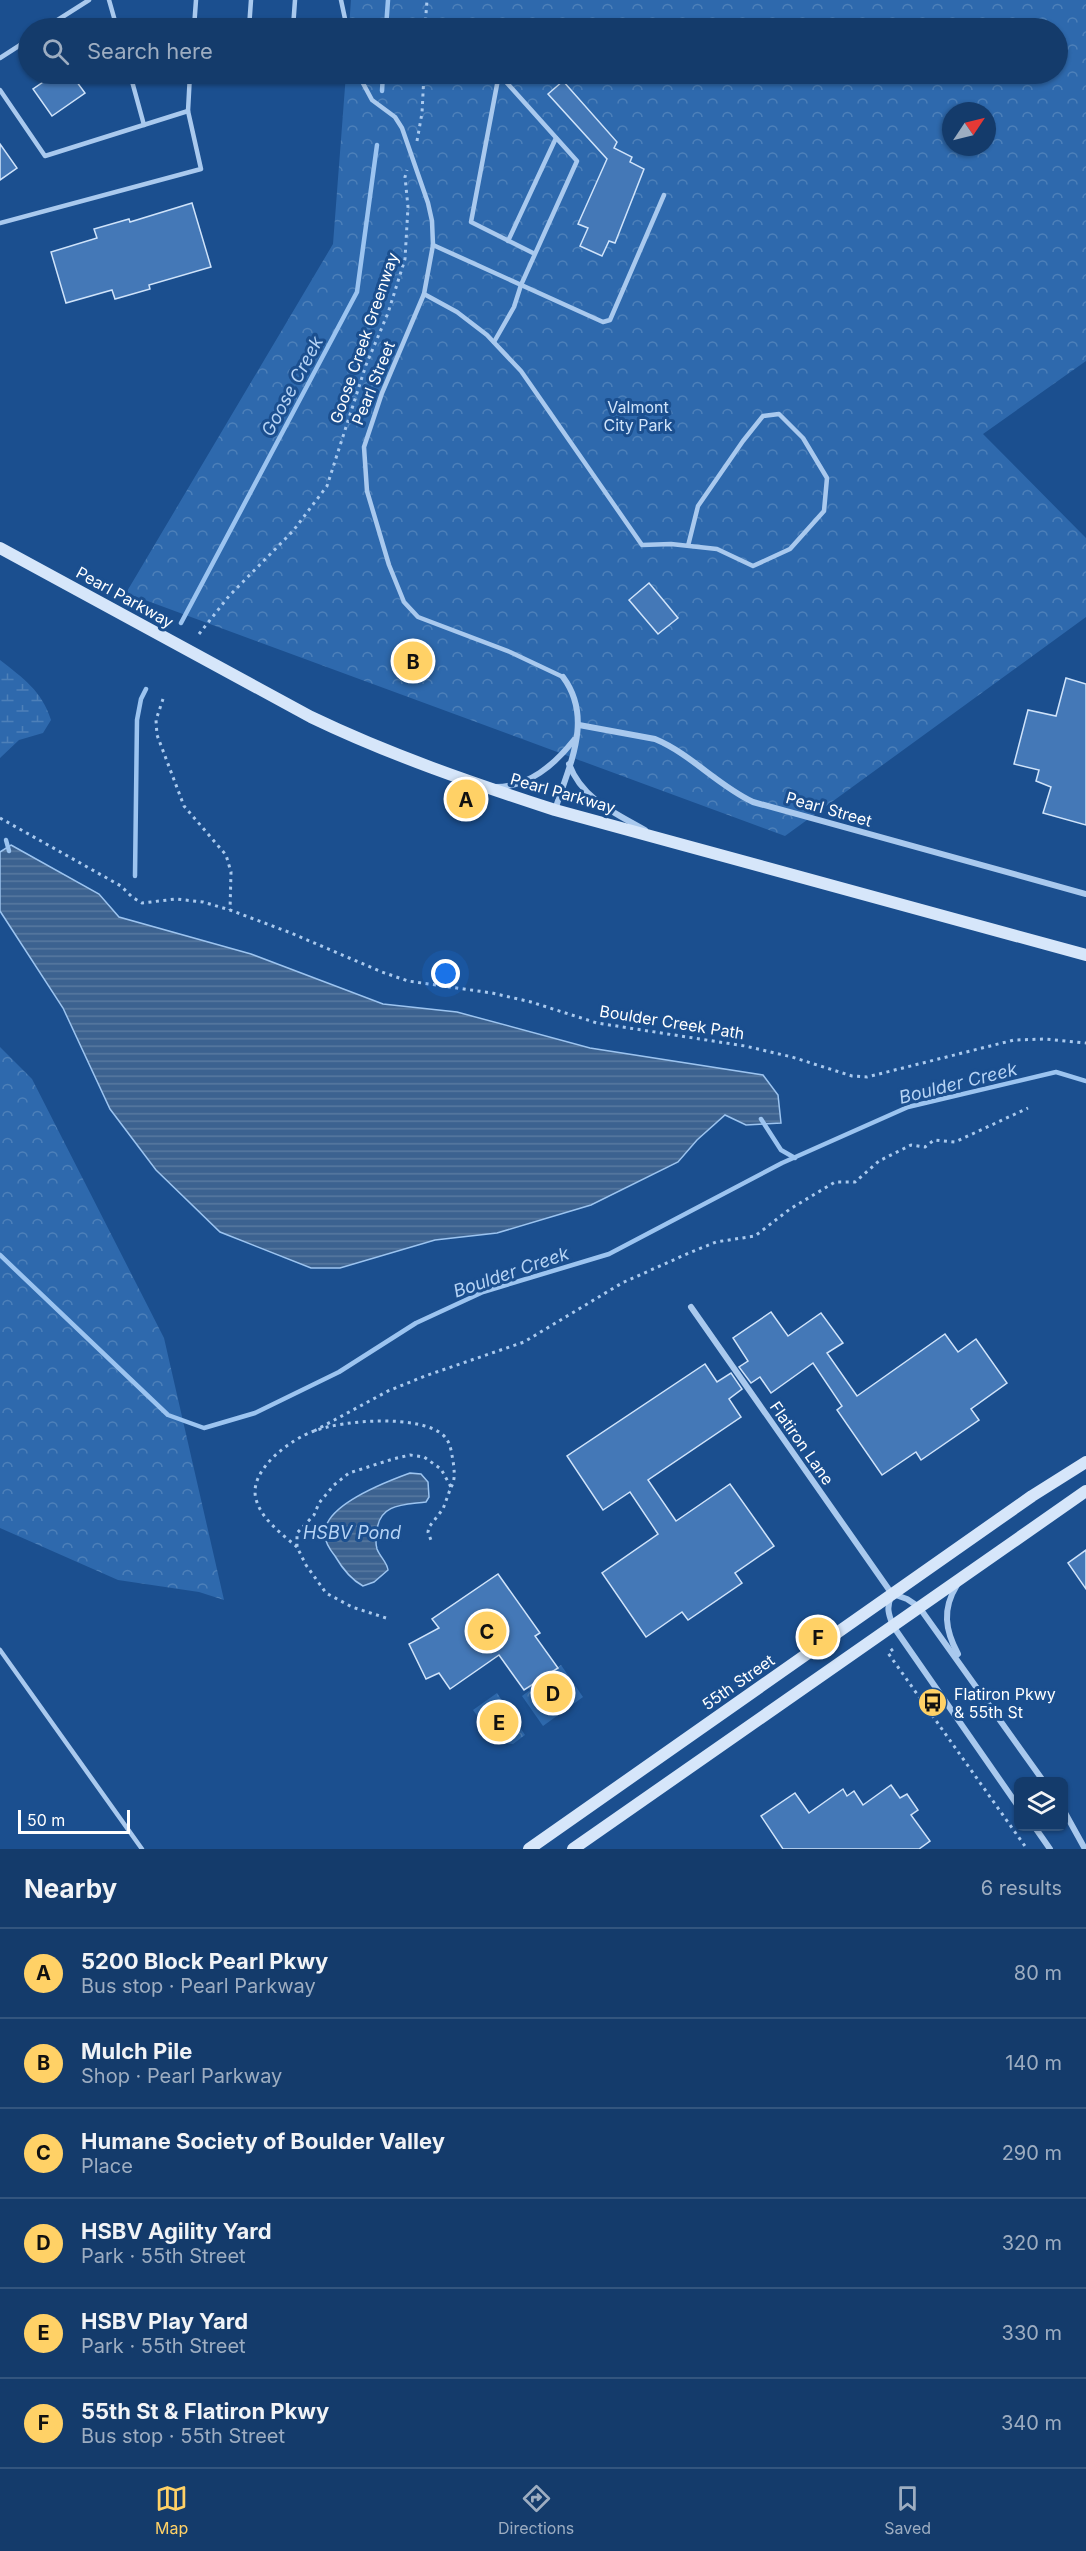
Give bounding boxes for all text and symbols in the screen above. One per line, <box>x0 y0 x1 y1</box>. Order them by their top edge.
search box <box>18 18 1068 84</box>
icon: search <box>39 35 72 68</box>
text: Search here <box>87 38 213 64</box>
north arrow <box>942 102 996 156</box>
street label: Goose Creek Greenway <box>325 250 403 426</box>
water label: Goose Creek <box>257 331 328 440</box>
street label: Pearl Street <box>347 338 399 428</box>
park label: Valmont City Park <box>604 397 673 435</box>
street label: Pearl Parkway <box>73 562 177 632</box>
pin: B <box>394 638 432 684</box>
street label: Pearl Parkway <box>508 768 618 818</box>
pin: A <box>446 776 486 822</box>
street label: Pearl Street <box>784 787 874 831</box>
your location <box>431 959 460 988</box>
street label: Boulder Creek Path <box>598 1001 746 1043</box>
water label: Boulder Creek <box>897 1058 1020 1108</box>
water label: Boulder Creek <box>450 1242 573 1302</box>
street label: Flatiron Lane <box>766 1397 838 1489</box>
water label: HSBV Pond <box>303 1522 401 1543</box>
pin: C <box>468 1608 506 1654</box>
pin: F <box>798 1614 838 1660</box>
street label: 55th Street <box>698 1650 778 1714</box>
pin: D <box>534 1670 572 1716</box>
place label: Flatiron Pkwy & 55th St <box>954 1684 1056 1722</box>
bus stop icon: Flatiron Pkwy & 55th St <box>917 1687 949 1719</box>
pin: E <box>480 1700 518 1744</box>
map controls <box>1014 1777 1068 1831</box>
button: layers <box>1014 1777 1068 1831</box>
scale bar <box>18 1807 130 1834</box>
text: 50 m <box>27 1810 65 1830</box>
text: Nearby <box>24 1873 117 1904</box>
text: 6 results <box>981 1876 1062 1900</box>
text: 5200 Block Pearl Pkwy <box>81 1948 328 1974</box>
text: A <box>36 1961 51 1985</box>
text: 80 m <box>1014 1961 1062 1985</box>
text: Bus stop · Pearl Parkway <box>81 1974 316 1998</box>
text: Mulch Pile <box>81 2038 192 2064</box>
text: B <box>37 2051 50 2075</box>
text: 140 m <box>1005 2051 1062 2075</box>
text: Shop · Pearl Parkway <box>81 2064 282 2088</box>
text: Humane Society of Boulder Valley <box>81 2128 445 2154</box>
text: C <box>36 2141 51 2165</box>
text: 290 m <box>1002 2141 1062 2165</box>
text: Place <box>81 2154 133 2178</box>
text: HSBV Agility Yard <box>81 2218 272 2244</box>
text: D <box>36 2231 51 2255</box>
text: 320 m <box>1002 2231 1062 2255</box>
text: Park · 55th Street <box>81 2244 246 2268</box>
text: HSBV Play Yard <box>81 2308 248 2334</box>
text: E <box>37 2321 50 2345</box>
text: 330 m <box>1002 2321 1062 2345</box>
text: Park · 55th Street <box>81 2334 246 2358</box>
text: 55th St & Flatiron Pkwy <box>81 2398 329 2424</box>
text: F <box>38 2411 49 2435</box>
text: 340 m <box>1001 2411 1062 2435</box>
text: Bus stop · 55th Street <box>81 2424 285 2448</box>
tab: Map <box>155 2482 188 2538</box>
tab: Directions <box>498 2482 574 2538</box>
tab: Saved <box>884 2482 931 2538</box>

